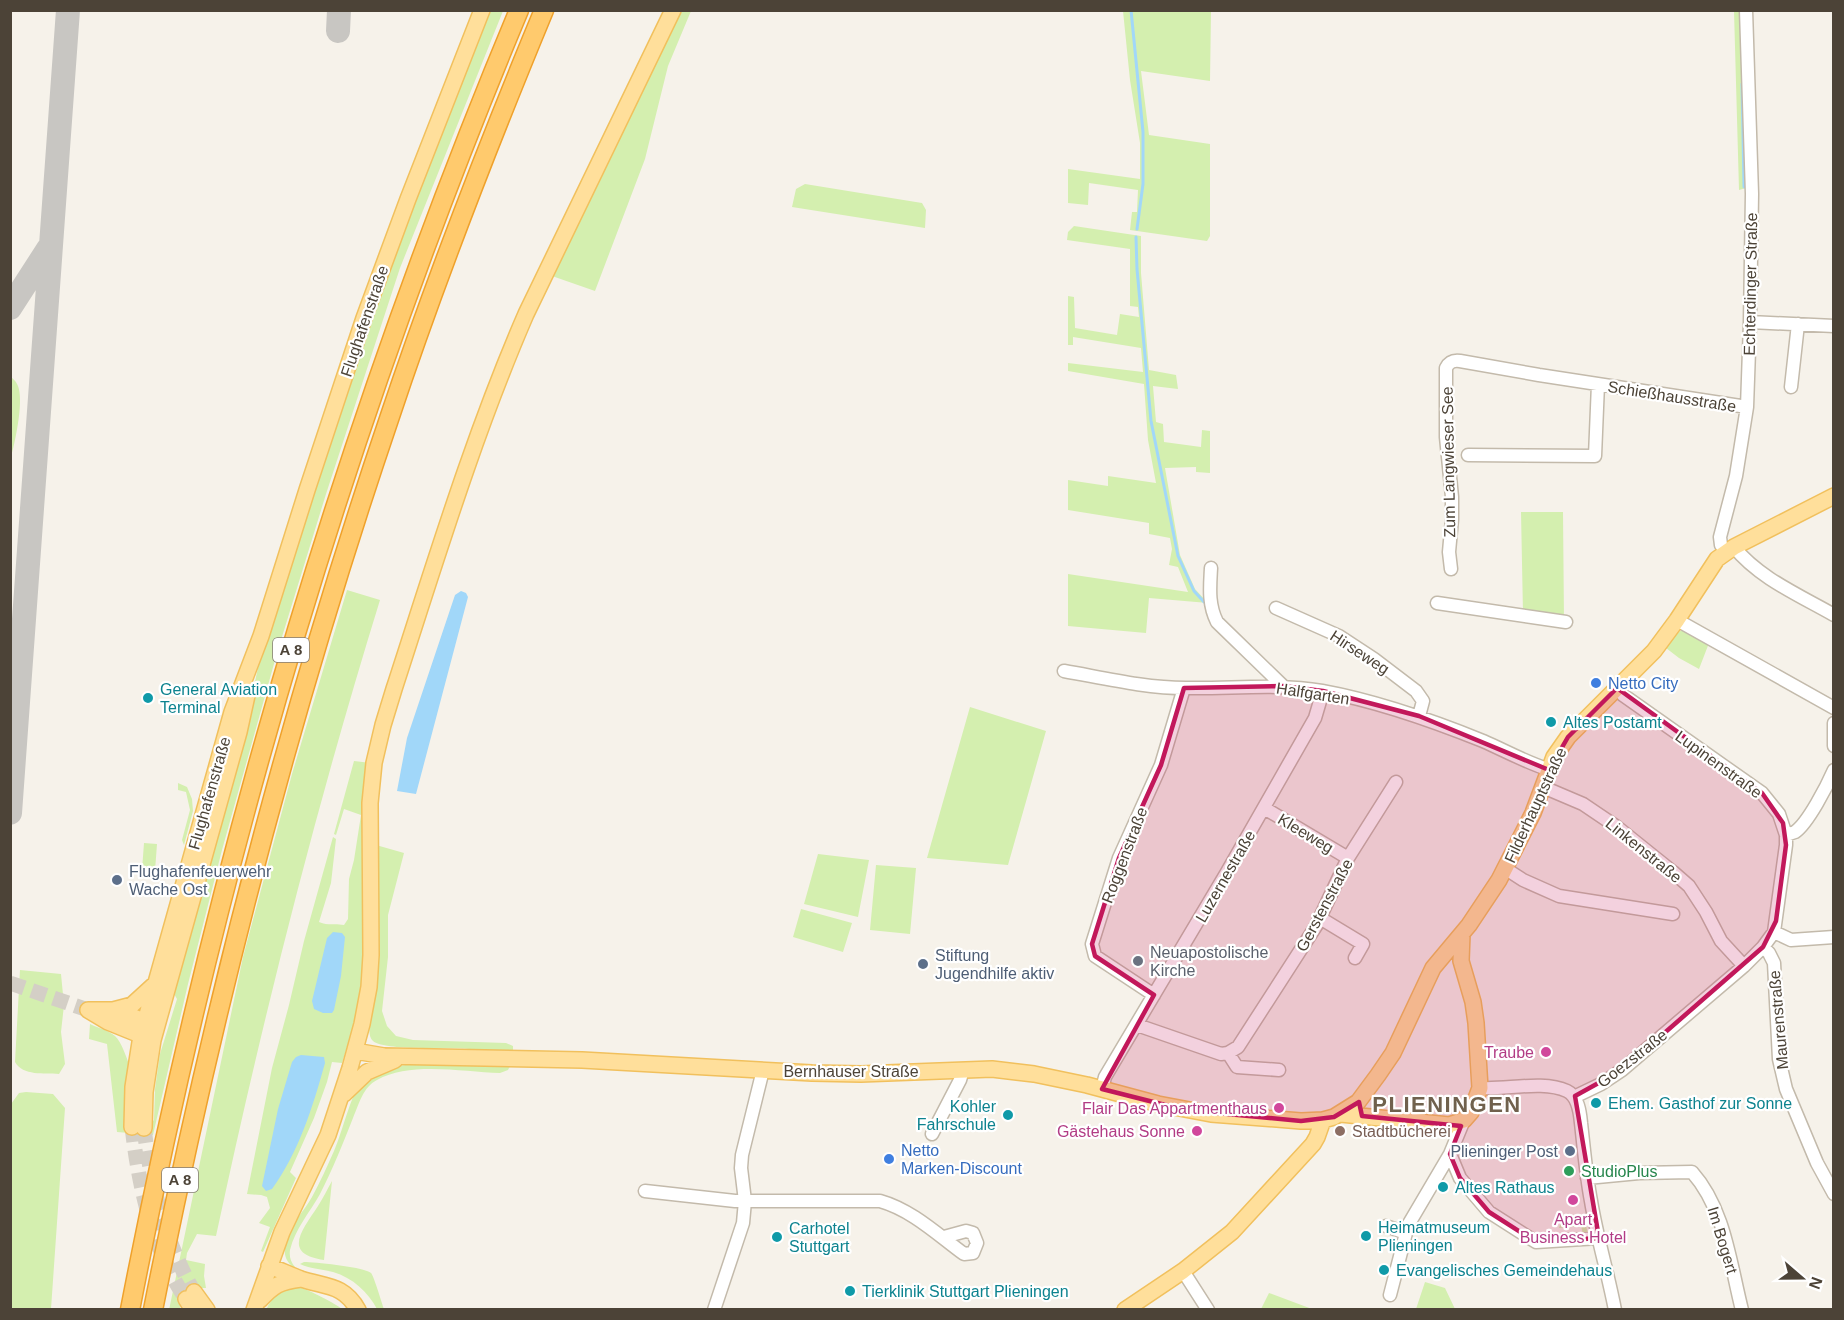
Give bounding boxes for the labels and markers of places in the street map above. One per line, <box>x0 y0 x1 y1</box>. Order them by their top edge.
place label: Netto City <box>1608 675 1678 692</box>
marker: Netto City <box>1589 676 1603 690</box>
place label: General Aviation Terminal <box>160 681 277 716</box>
marker: General Aviation Terminal <box>141 691 155 705</box>
place label: Altes Postamt <box>1563 714 1662 731</box>
marker: Altes Postamt <box>1544 715 1558 729</box>
place label: Flughafenfeuerwehr Wache Ost <box>129 863 272 898</box>
marker: Flughafenfeuerwehr Wache Ost <box>110 873 124 887</box>
place label: Neuapostolische Kirche <box>1150 944 1268 979</box>
place label: Stiftung Jugendhilfe aktiv <box>935 947 1054 982</box>
marker: Neuapostolische Kirche <box>1131 954 1145 968</box>
marker: Stiftung Jugendhilfe aktiv <box>916 957 930 971</box>
place label: Traube <box>1484 1044 1534 1061</box>
marker: Traube <box>1539 1045 1553 1059</box>
place label: Ehem. Gasthof zur Sonne <box>1608 1095 1792 1112</box>
marker: Ehem. Gasthof zur Sonne <box>1589 1096 1603 1110</box>
place label: Kohler Fahrschule <box>917 1098 997 1133</box>
place label: Flair Das Appartmenthaus <box>1082 1100 1267 1117</box>
marker: Flair Das Appartmenthaus <box>1272 1101 1286 1115</box>
marker: Kohler Fahrschule <box>1001 1108 1015 1122</box>
place label: Gästehaus Sonne <box>1057 1123 1185 1140</box>
place label: Stadtbücherei <box>1352 1123 1451 1140</box>
marker: Gästehaus Sonne <box>1190 1124 1204 1138</box>
marker: Stadtbücherei <box>1333 1124 1347 1138</box>
place label: Netto Marken-Discount <box>901 1142 1022 1177</box>
place label: Plieninger Post <box>1450 1143 1559 1160</box>
marker: Plieninger Post <box>1563 1144 1577 1158</box>
marker: Netto Marken-Discount <box>882 1152 896 1166</box>
place label: StudioPlus <box>1581 1163 1658 1180</box>
marker: StudioPlus <box>1562 1164 1576 1178</box>
place label: Altes Rathaus <box>1455 1179 1555 1196</box>
marker: Altes Rathaus <box>1436 1180 1450 1194</box>
marker: Apart Business Hotel <box>1566 1193 1580 1207</box>
place label: Apart Business Hotel <box>1520 1211 1626 1246</box>
place label: Heimatmuseum Plieningen <box>1378 1219 1490 1254</box>
place label: Carhotel Stuttgart <box>789 1220 850 1255</box>
marker: Heimatmuseum Plieningen <box>1359 1229 1373 1243</box>
marker: Carhotel Stuttgart <box>770 1230 784 1244</box>
place label: Evangelisches Gemeindehaus <box>1396 1262 1612 1279</box>
marker: Evangelisches Gemeindehaus <box>1377 1263 1391 1277</box>
place label: Tierklinik Stuttgart Plieningen <box>862 1283 1069 1300</box>
marker: Tierklinik Stuttgart Plieningen <box>843 1284 857 1298</box>

